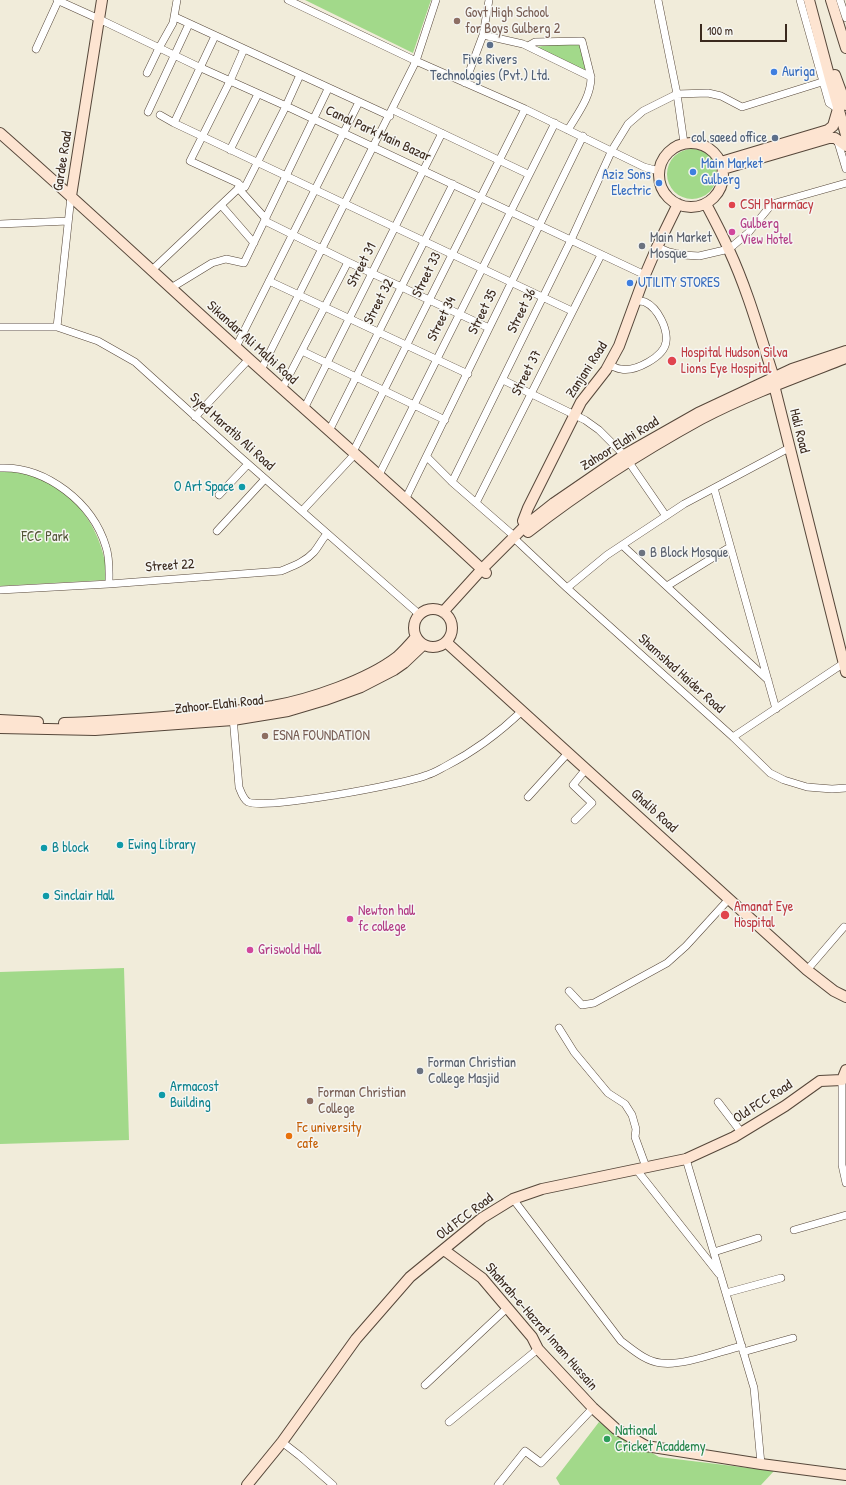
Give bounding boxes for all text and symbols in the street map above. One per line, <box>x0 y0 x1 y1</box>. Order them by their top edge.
place label: Govt High School for Boys Gulberg 2 <box>465 5 560 38</box>
marker: Govt High School for Boys Gulberg 2 <box>452 16 462 26</box>
scale bar <box>702 16 789 42</box>
text: 100 m <box>707 22 733 39</box>
marker: Five Rivers Technologies (Pvt.) Ltd. <box>485 40 495 50</box>
place label: Five Rivers Technologies (Pvt.) Ltd. <box>430 52 550 84</box>
place label: Auriga <box>782 64 815 80</box>
marker: Auriga <box>769 67 779 77</box>
street label: Canal Park Main Bazar <box>323 102 433 166</box>
street label: Gardee Road <box>50 130 76 192</box>
place label: col saeed office <box>691 130 767 146</box>
marker: col saeed office <box>770 133 780 143</box>
place label: Main Market Gulberg <box>701 156 763 188</box>
place label: Aziz Sons Electric <box>602 167 651 200</box>
marker: Main Market Gulberg <box>688 167 698 177</box>
marker: Aziz Sons Electric <box>654 178 664 188</box>
place label: CSH Pharmacy <box>740 197 814 213</box>
marker: CSH Pharmacy <box>727 200 737 210</box>
place label: Gulberg View Hotel <box>740 216 793 248</box>
marker: Gulberg View Hotel <box>727 227 737 237</box>
place label: Main Market Mosque <box>650 230 712 262</box>
street label: Street 31 <box>344 240 380 290</box>
marker: Main Market Mosque <box>637 241 647 251</box>
street label: Street 33 <box>409 250 445 300</box>
place label: UTILITY STORES <box>638 275 720 291</box>
street label: Street 32 <box>360 277 398 327</box>
marker: UTILITY STORES <box>625 278 635 288</box>
street label: Street 36 <box>504 286 540 336</box>
street label: Street 35 <box>465 287 501 337</box>
street label: Street 34 <box>424 294 460 344</box>
street label: Sikandar Ali Malhi Road <box>203 298 301 388</box>
street label: Zanjani Road <box>563 339 611 401</box>
place label: Hospital Hudson Silva Lions Eye Hospital <box>681 345 788 378</box>
street label: Street 37 <box>508 347 546 399</box>
marker: Hospital Hudson Silva Lions Eye Hospital <box>666 355 678 367</box>
street label: Syed Maratib Ali Road <box>186 390 278 474</box>
street label: Hali Road <box>785 407 813 455</box>
street label: Zahoor Elahi Road <box>578 413 662 475</box>
place label: O Art Space <box>174 479 234 495</box>
marker: O Art Space <box>237 482 247 492</box>
park label: FCC Park <box>21 529 69 545</box>
place label: B Block Mosque <box>650 545 728 561</box>
marker: B Block Mosque <box>637 548 647 558</box>
street label: Street 22 <box>145 556 195 576</box>
street label: Shamshad Haider Road <box>634 631 728 717</box>
street label: Zahoor Elahi Road <box>174 692 264 718</box>
place label: ESNA FOUNDATION <box>273 728 370 744</box>
marker: ESNA FOUNDATION <box>260 731 270 741</box>
street label: Ghalib Road <box>627 786 681 836</box>
place label: Ewing Library <box>128 837 196 853</box>
place label: B block <box>52 840 89 856</box>
marker: Ewing Library <box>115 840 125 850</box>
marker: B block <box>39 843 49 853</box>
place label: Sinclair Hall <box>54 888 114 904</box>
marker: Sinclair Hall <box>41 891 51 901</box>
place label: Amanat Eye Hospital <box>734 899 793 932</box>
place label: Newton hall fc college <box>358 903 415 936</box>
marker: Amanat Eye Hospital <box>719 909 731 921</box>
marker: Newton hall fc college <box>345 914 355 924</box>
place label: Griswold Hall <box>258 942 321 958</box>
marker: Griswold Hall <box>245 945 255 955</box>
place label: Forman Christian College Masjid <box>428 1055 516 1088</box>
marker: Forman Christian College Masjid <box>415 1066 425 1076</box>
street label: Old FCC Road <box>730 1077 796 1127</box>
place label: Armacost Building <box>170 1079 219 1112</box>
place label: Forman Christian College <box>318 1085 406 1118</box>
marker: Armacost Building <box>157 1090 167 1100</box>
marker: Forman Christian College <box>305 1096 315 1106</box>
place label: Fc university cafe <box>297 1120 362 1152</box>
marker: Fc university cafe <box>284 1131 294 1141</box>
street label: Old FCC Road <box>433 1190 497 1244</box>
street label: Shahrah-e-Hazrat Imam Hussain <box>481 1260 601 1394</box>
place label: National Cricket Acaddemy <box>615 1423 706 1456</box>
marker: National Cricket Acaddemy <box>602 1434 612 1444</box>

